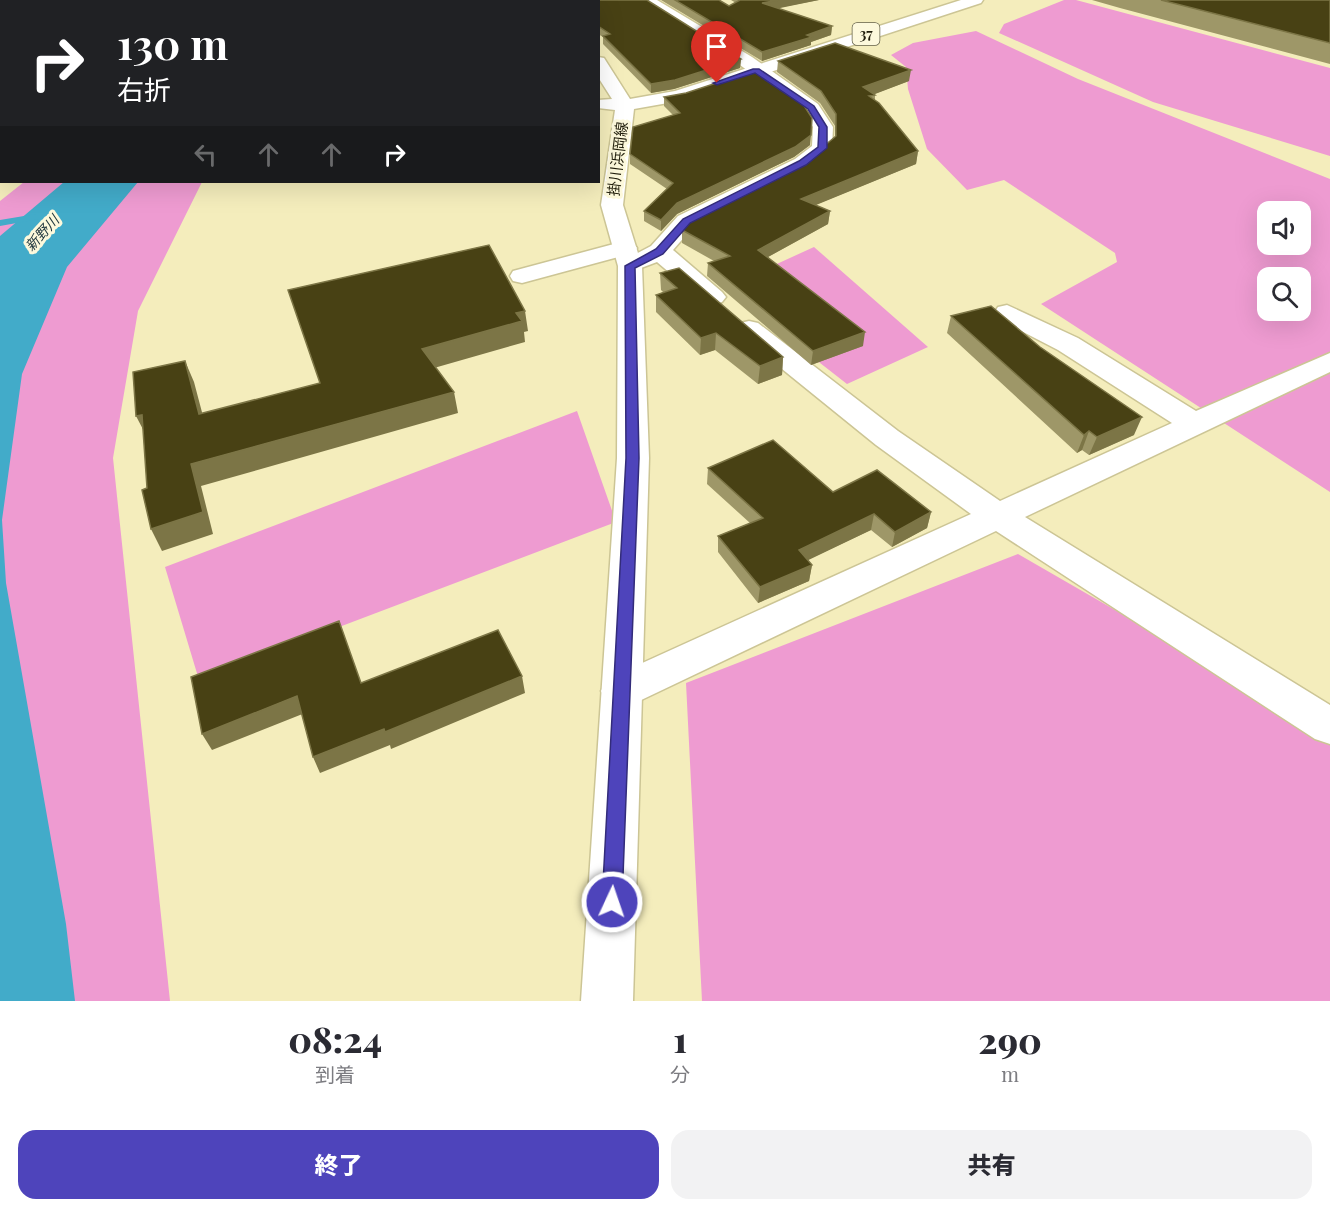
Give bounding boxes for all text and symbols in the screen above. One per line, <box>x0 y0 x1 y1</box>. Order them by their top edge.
text: 130 m <box>117 15 228 71</box>
pin <box>691 21 742 83</box>
road number: 37 <box>852 23 880 45</box>
icon: right <box>18 24 96 102</box>
icon: arrive <box>700 30 733 63</box>
text: 右折 <box>117 71 171 107</box>
street label: 掛川浜岡線 <box>603 120 632 197</box>
icon: left <box>189 138 222 171</box>
icon: ahead <box>252 138 285 171</box>
icon: ahead <box>315 138 348 171</box>
icon: right <box>378 138 411 171</box>
map controls <box>1257 201 1311 321</box>
button: sound <box>1257 201 1311 255</box>
water label: 新野川 <box>21 209 64 255</box>
button: search <box>1257 267 1311 321</box>
position arrow <box>580 870 644 934</box>
text: 08:24 <box>288 1014 382 1062</box>
text: 1 <box>673 1014 687 1062</box>
text: 290 <box>978 1015 1042 1063</box>
text: 到着 <box>315 1060 355 1087</box>
text: 分 <box>670 1060 690 1087</box>
text: m <box>1001 1060 1019 1087</box>
button: 終了 <box>18 1130 659 1199</box>
button: 共有 <box>671 1130 1312 1199</box>

